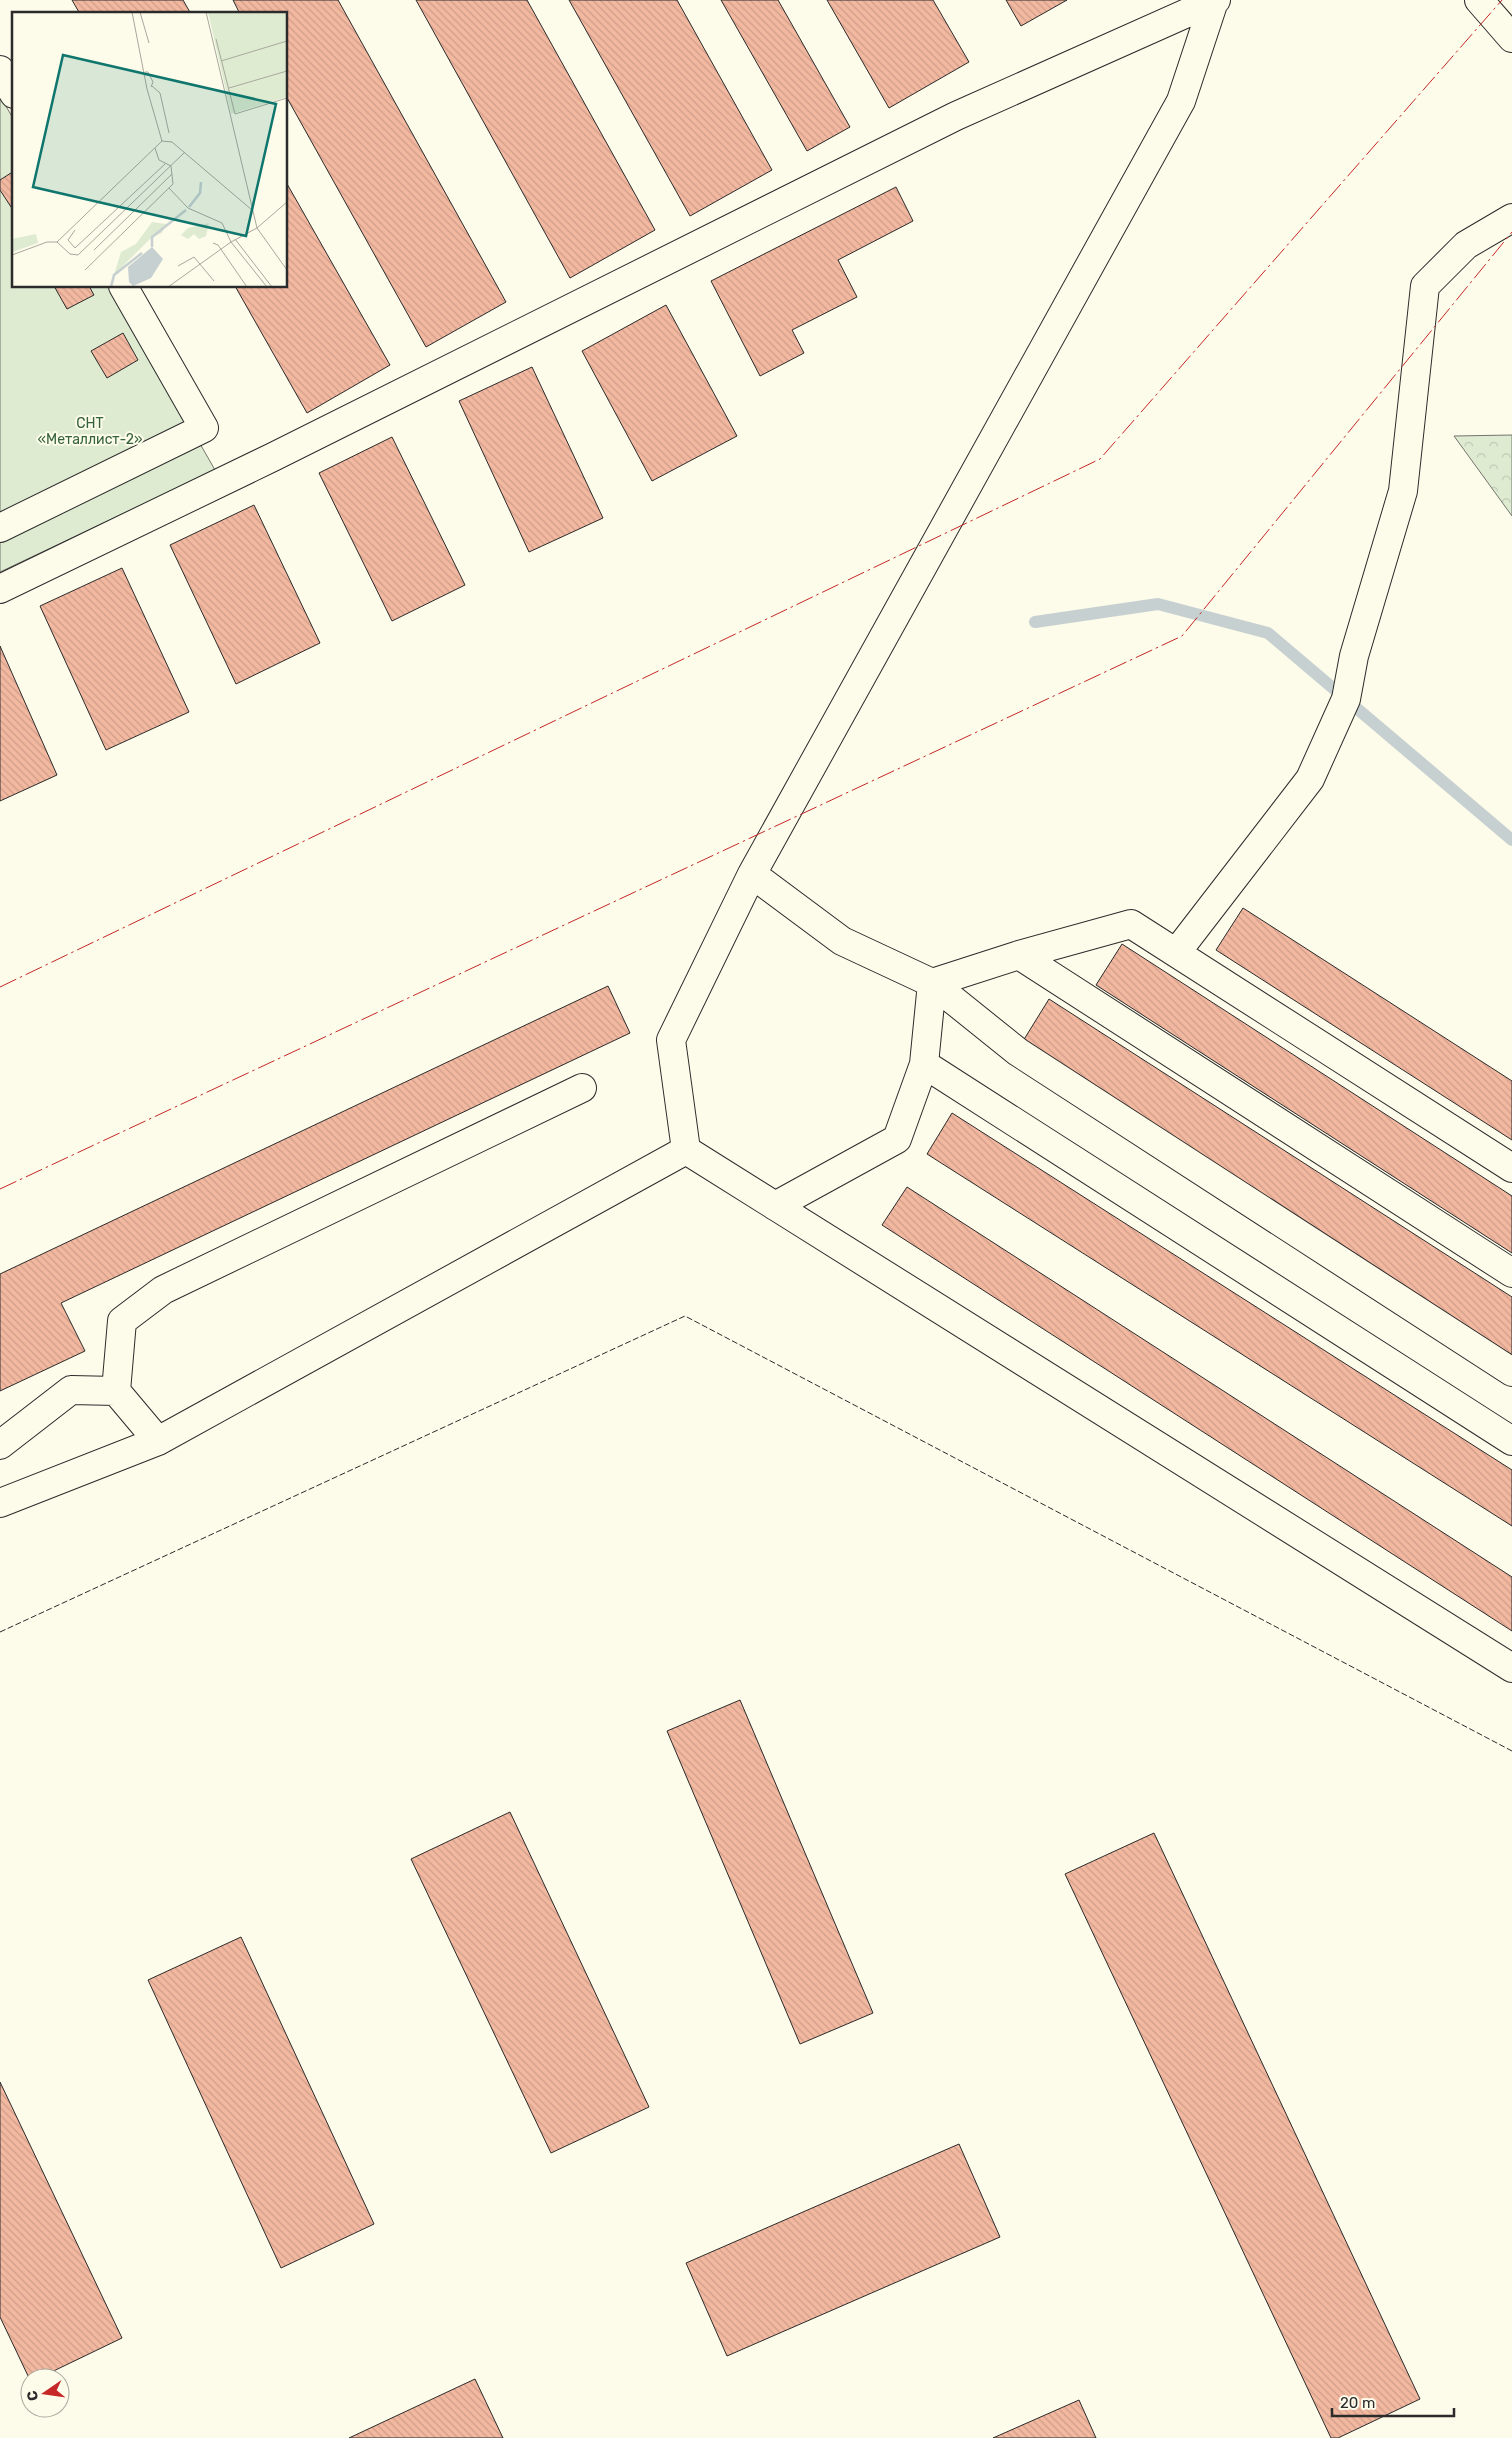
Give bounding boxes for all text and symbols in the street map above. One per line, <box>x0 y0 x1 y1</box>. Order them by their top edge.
inset map <box>12 12 288 288</box>
park label: СНТ «Металлист-2» <box>38 415 142 448</box>
north arrow <box>20 2368 70 2418</box>
scale bar <box>1332 2386 1454 2418</box>
text: С <box>23 2389 42 2403</box>
text: 20 m <box>1340 2394 1375 2412</box>

